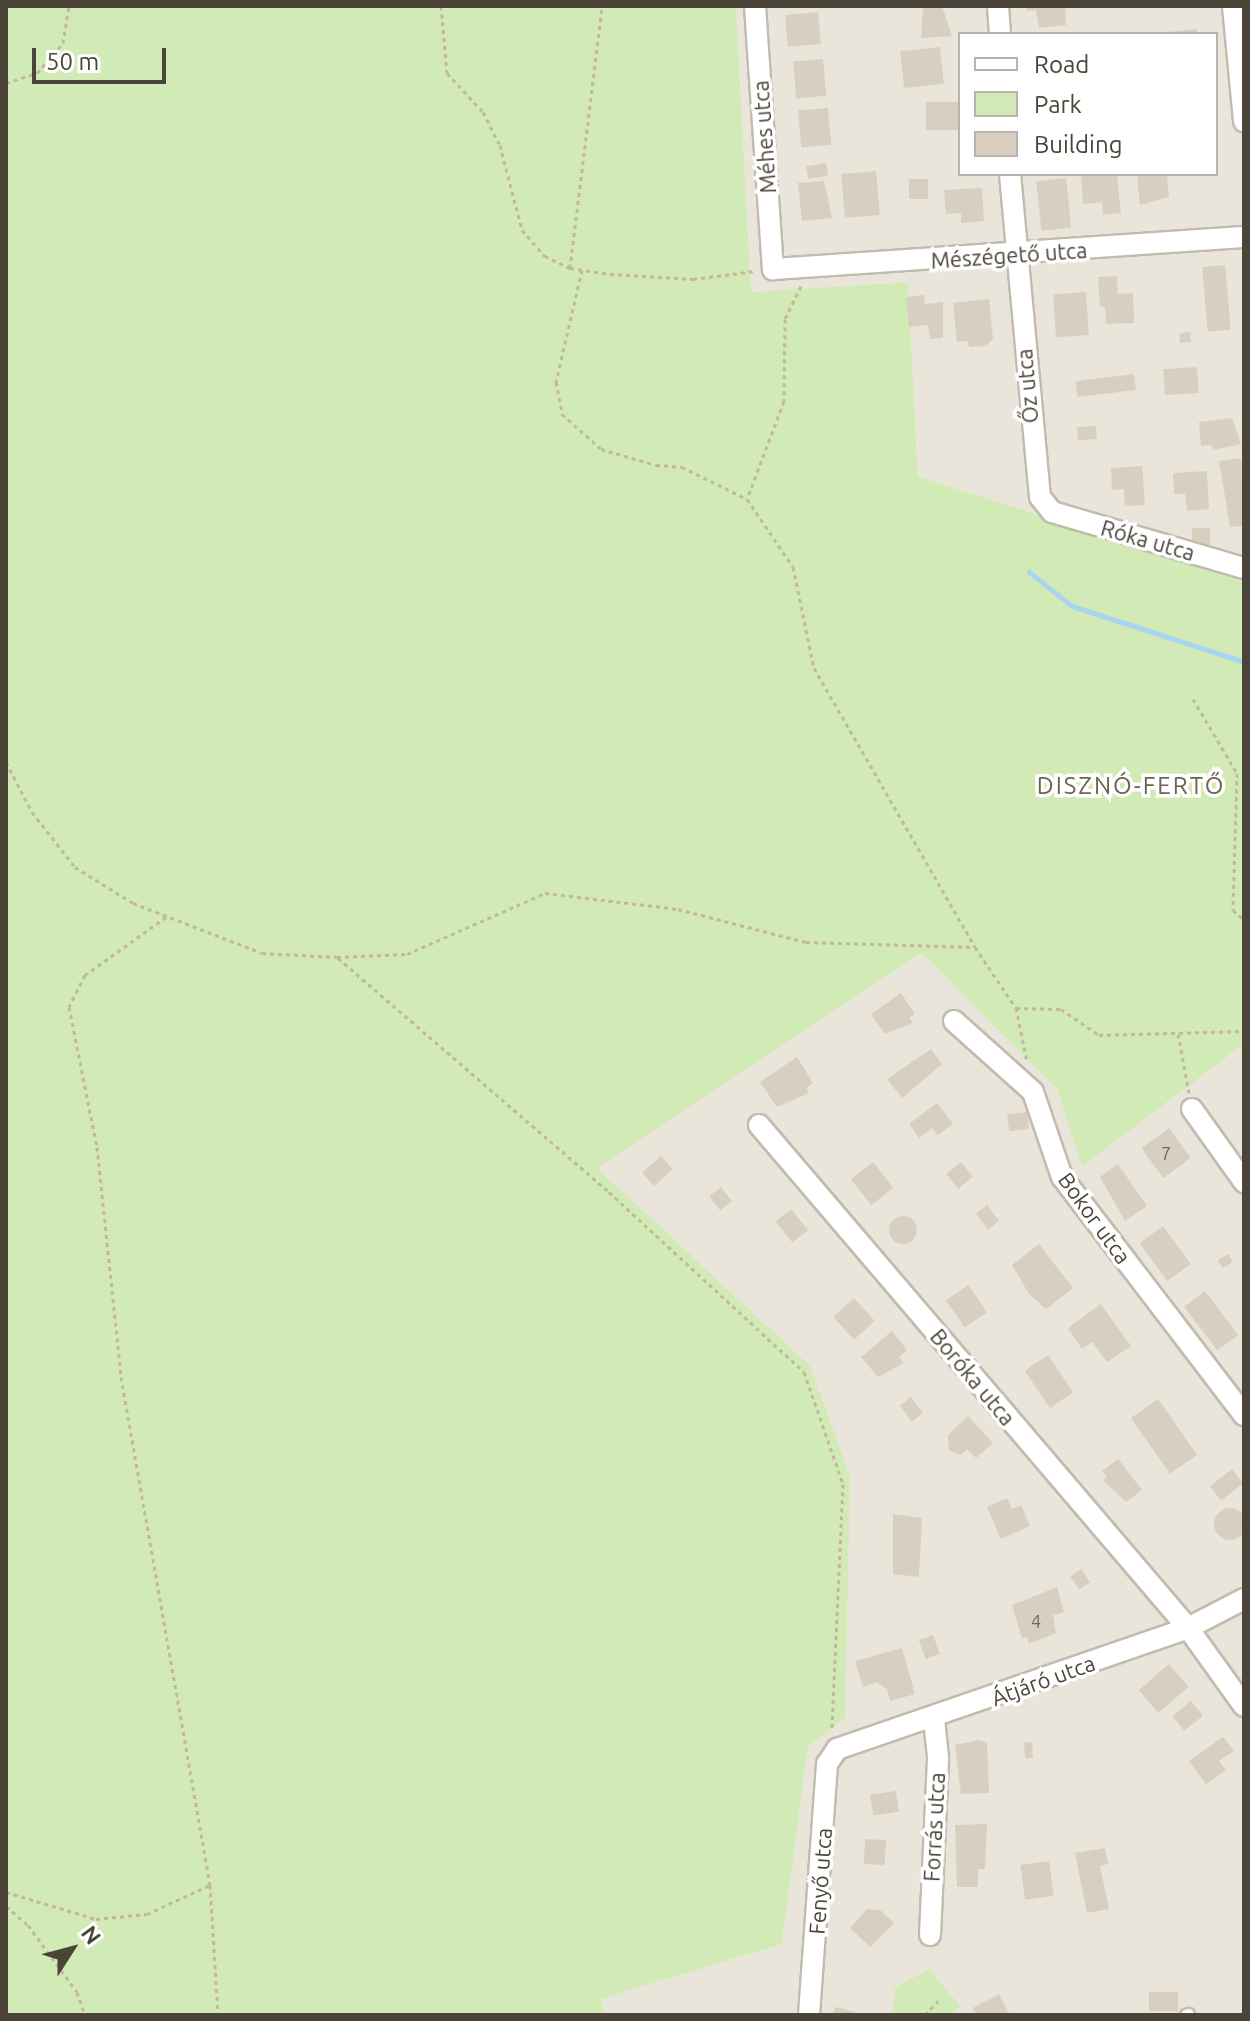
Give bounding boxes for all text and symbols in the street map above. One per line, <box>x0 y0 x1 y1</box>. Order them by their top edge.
scale bar <box>36 32 170 82</box>
legend <box>958 32 1218 176</box>
text: 50 m <box>46 48 99 75</box>
text: Road <box>1034 51 1089 78</box>
street label: Méhes utca <box>747 80 781 194</box>
text: Park <box>1034 91 1082 118</box>
text: Building <box>1034 131 1122 158</box>
street label: Mészégető utca <box>930 236 1088 274</box>
street label: Őz utca <box>1011 348 1043 424</box>
street label: Róka utca <box>1098 514 1198 566</box>
district label: DISZNÓ-FERTŐ <box>1037 772 1225 800</box>
house number: 7 <box>1161 1142 1171 1164</box>
street label: Bokor utca <box>1053 1167 1137 1269</box>
street label: Boróka utca <box>925 1323 1021 1431</box>
house number: 4 <box>1031 1610 1041 1632</box>
street label: Átjáró utca <box>988 1649 1098 1711</box>
street label: Forrás utca <box>918 1772 950 1882</box>
street label: Fenyő utca <box>803 1827 837 1935</box>
north arrow <box>32 1909 112 1989</box>
text: N <box>77 1921 107 1949</box>

